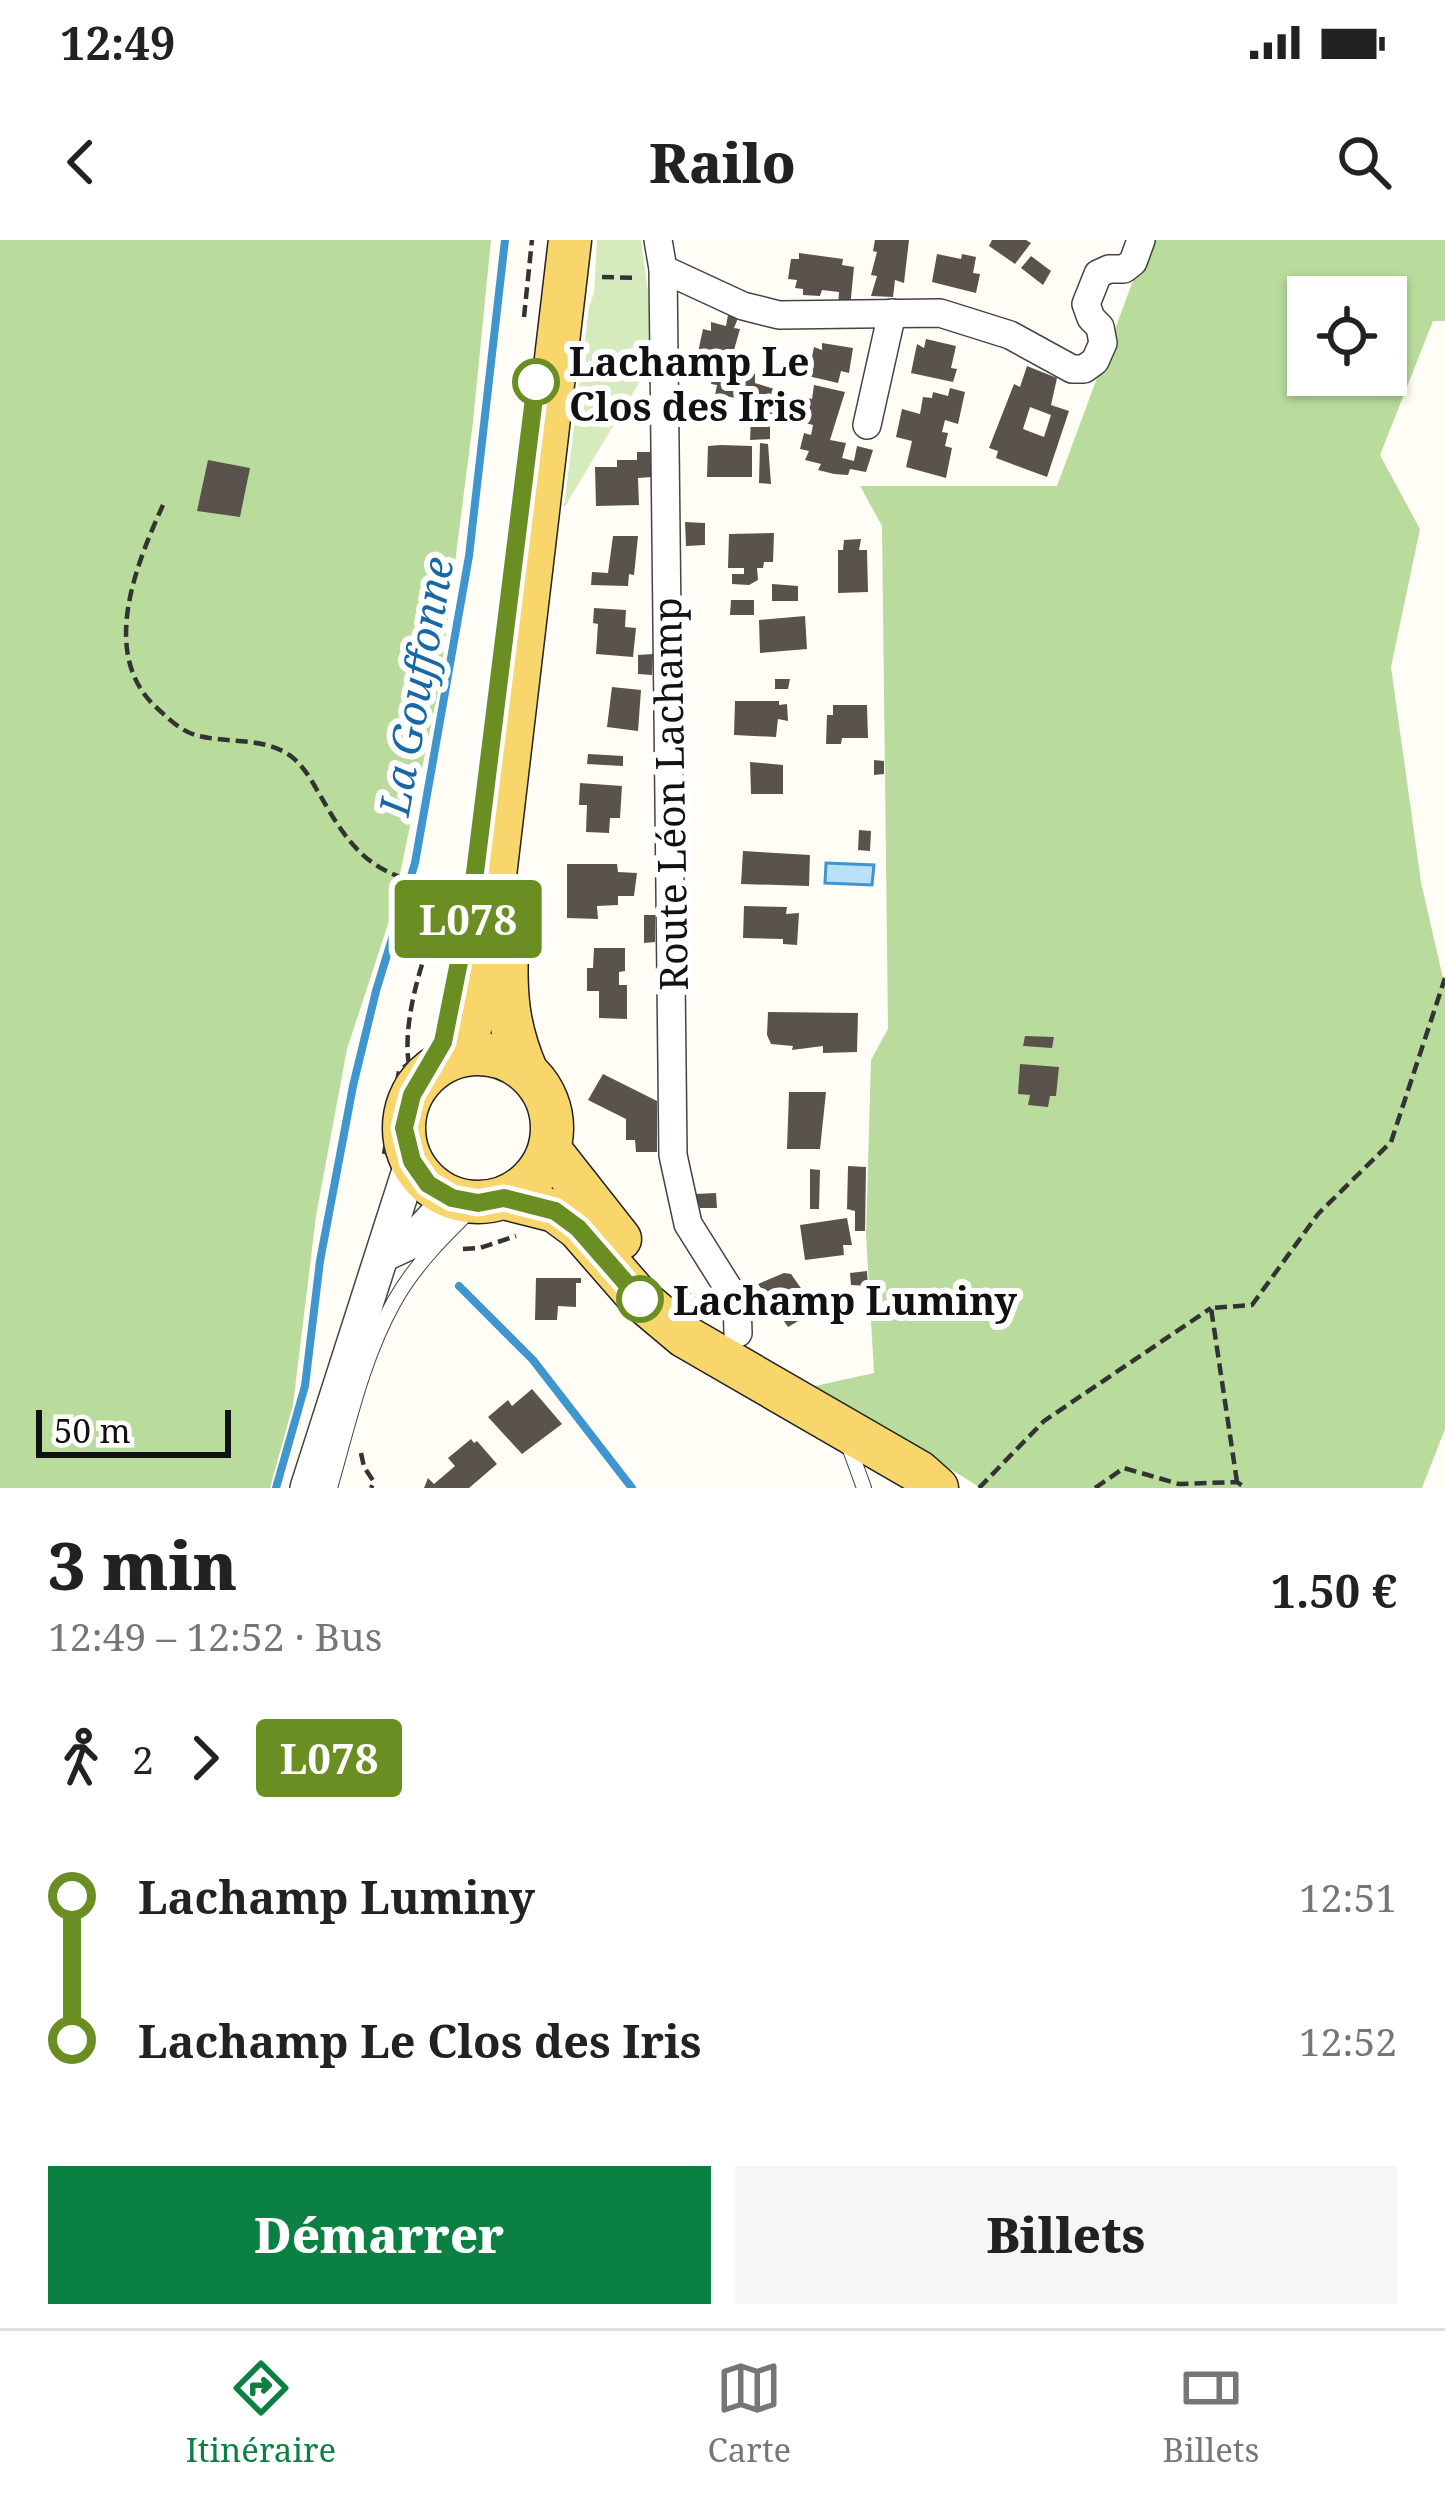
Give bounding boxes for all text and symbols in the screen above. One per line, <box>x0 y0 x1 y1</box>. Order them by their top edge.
text: 12:49 <box>60 12 175 73</box>
text: Railo <box>649 125 796 199</box>
icon: back <box>48 129 114 195</box>
icon: search <box>1331 129 1397 195</box>
map controls <box>1287 276 1407 396</box>
button: locate <box>1287 276 1407 396</box>
place label: Lachamp Le Clos des Iris <box>569 334 809 432</box>
marker: Lachamp Le Clos des Iris <box>514 360 558 404</box>
water label: La Gouffonne <box>364 552 466 821</box>
street label: Route Léon Lachamp <box>639 597 699 991</box>
line badge: L078 <box>384 880 552 958</box>
text: L078 <box>419 890 517 947</box>
place label: Lachamp Luminy <box>673 1273 1018 1326</box>
marker: Lachamp Luminy <box>618 1277 662 1321</box>
scale bar <box>36 1404 231 1457</box>
text: 50 m <box>54 1408 131 1453</box>
text: 3 min <box>48 1519 238 1609</box>
text: 1.50 € <box>1271 1560 1397 1621</box>
text: 12:49 – 12:52 · Bus <box>48 1609 382 1662</box>
icon: walk <box>48 1725 114 1791</box>
icon: forward <box>172 1725 238 1791</box>
text: L078 <box>280 1729 378 1786</box>
text: 2 <box>132 1732 154 1785</box>
text: Lachamp Luminy <box>138 1866 535 1927</box>
text: 12:51 <box>1299 1870 1397 1923</box>
text: Lachamp Le Clos des Iris <box>138 2010 701 2071</box>
text: 12:52 <box>1299 2014 1397 2067</box>
button: Démarrer <box>48 2166 711 2304</box>
button: Billets <box>735 2166 1397 2304</box>
tab: Itinéraire <box>186 2355 336 2472</box>
tab: Carte <box>708 2355 791 2472</box>
tab: Billets <box>1163 2355 1259 2472</box>

